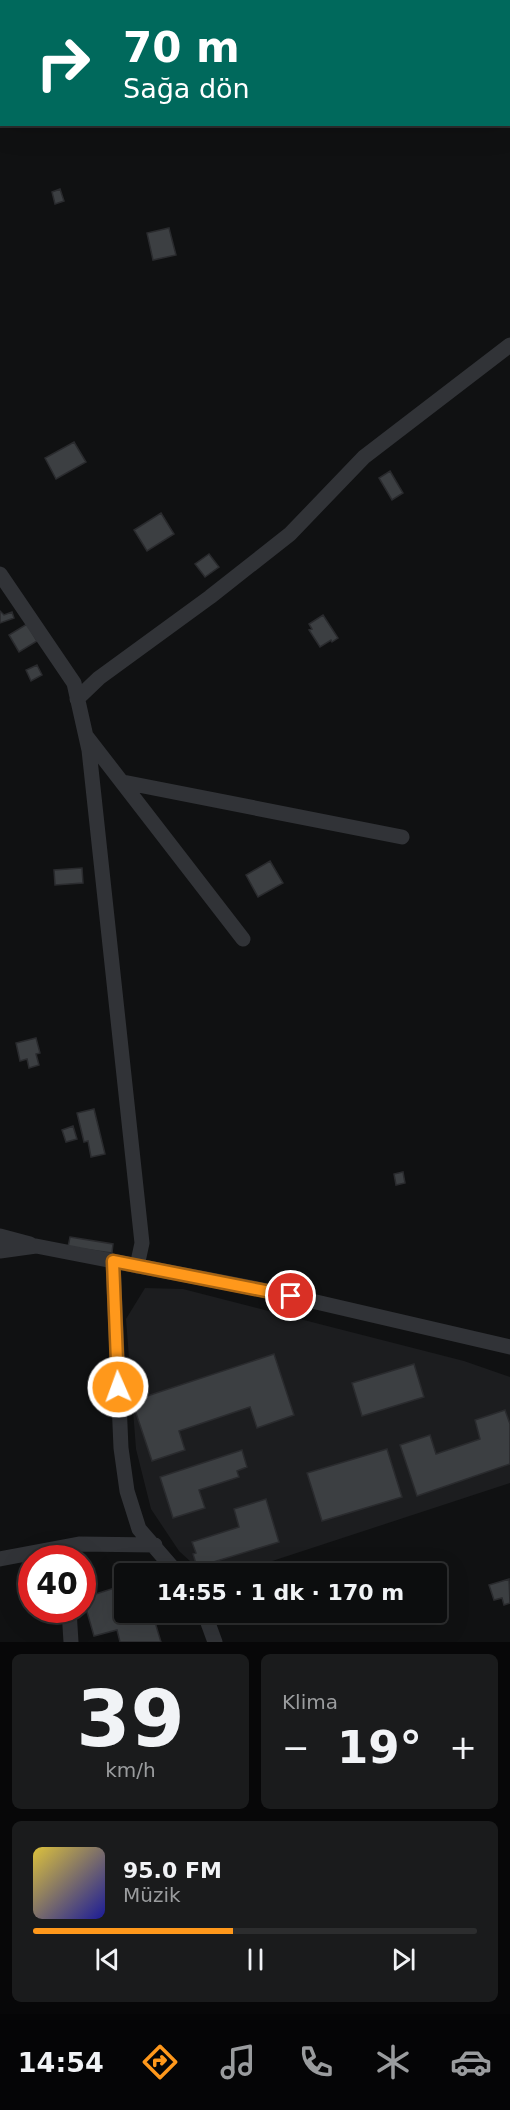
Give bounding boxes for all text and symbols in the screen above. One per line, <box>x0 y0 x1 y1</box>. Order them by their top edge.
text: 70 m <box>123 23 240 72</box>
icon: right <box>24 24 102 102</box>
text: Sağa dön <box>123 73 250 104</box>
pin <box>265 1270 316 1321</box>
icon: arrive <box>274 1279 307 1312</box>
position arrow <box>86 1355 150 1419</box>
speed limit sign: 40 <box>18 1545 96 1623</box>
text: 14:55 · 1 dk · 170 m <box>157 1580 404 1605</box>
text: 39 <box>76 1674 185 1764</box>
text: Klima <box>282 1690 338 1714</box>
text: 19° <box>337 1721 422 1774</box>
text: − <box>282 1728 310 1767</box>
text: + <box>449 1728 477 1767</box>
text: km/h <box>105 1758 156 1782</box>
text: 95.0 FM <box>123 1858 222 1883</box>
text: Müzik <box>123 1883 181 1907</box>
icon: previous <box>91 1943 124 1976</box>
icon: pause <box>239 1943 272 1976</box>
icon: next <box>387 1943 420 1976</box>
icon: directions <box>139 2041 181 2083</box>
icon: music <box>217 2041 259 2083</box>
icon: phone <box>295 2041 337 2083</box>
icon: climate <box>372 2041 414 2083</box>
icon: car <box>450 2041 492 2083</box>
text: 14:54 <box>18 2047 104 2078</box>

